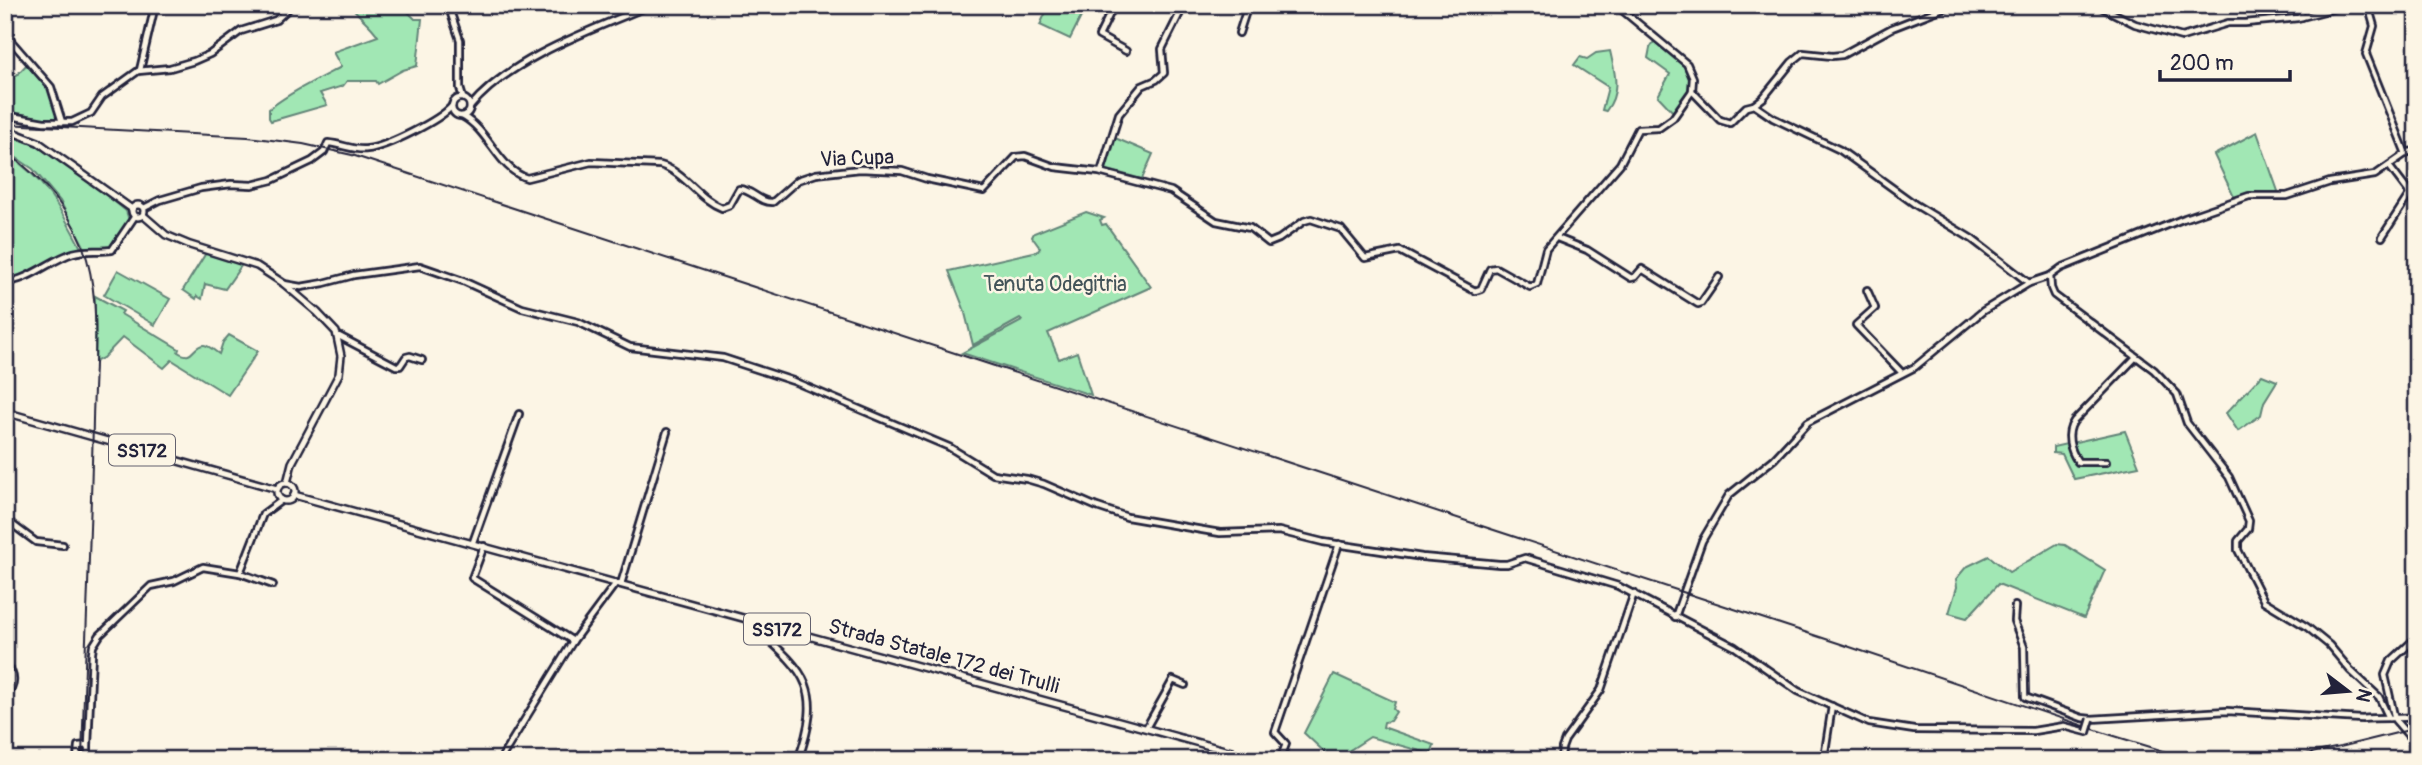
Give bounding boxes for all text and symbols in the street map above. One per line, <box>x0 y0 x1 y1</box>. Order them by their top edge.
scale bar <box>2160 38 2289 82</box>
text: 200 m <box>2170 50 2234 77</box>
street label: Via Cupa <box>820 144 894 173</box>
park label: Tenuta Odegitria <box>983 271 1127 298</box>
road number: SS172 <box>109 435 175 466</box>
street label: Strada Statale 172 dei Trulli <box>825 613 1063 700</box>
road number: SS172 <box>744 614 810 644</box>
north arrow <box>2314 656 2384 726</box>
text: N <box>2350 686 2377 705</box>

